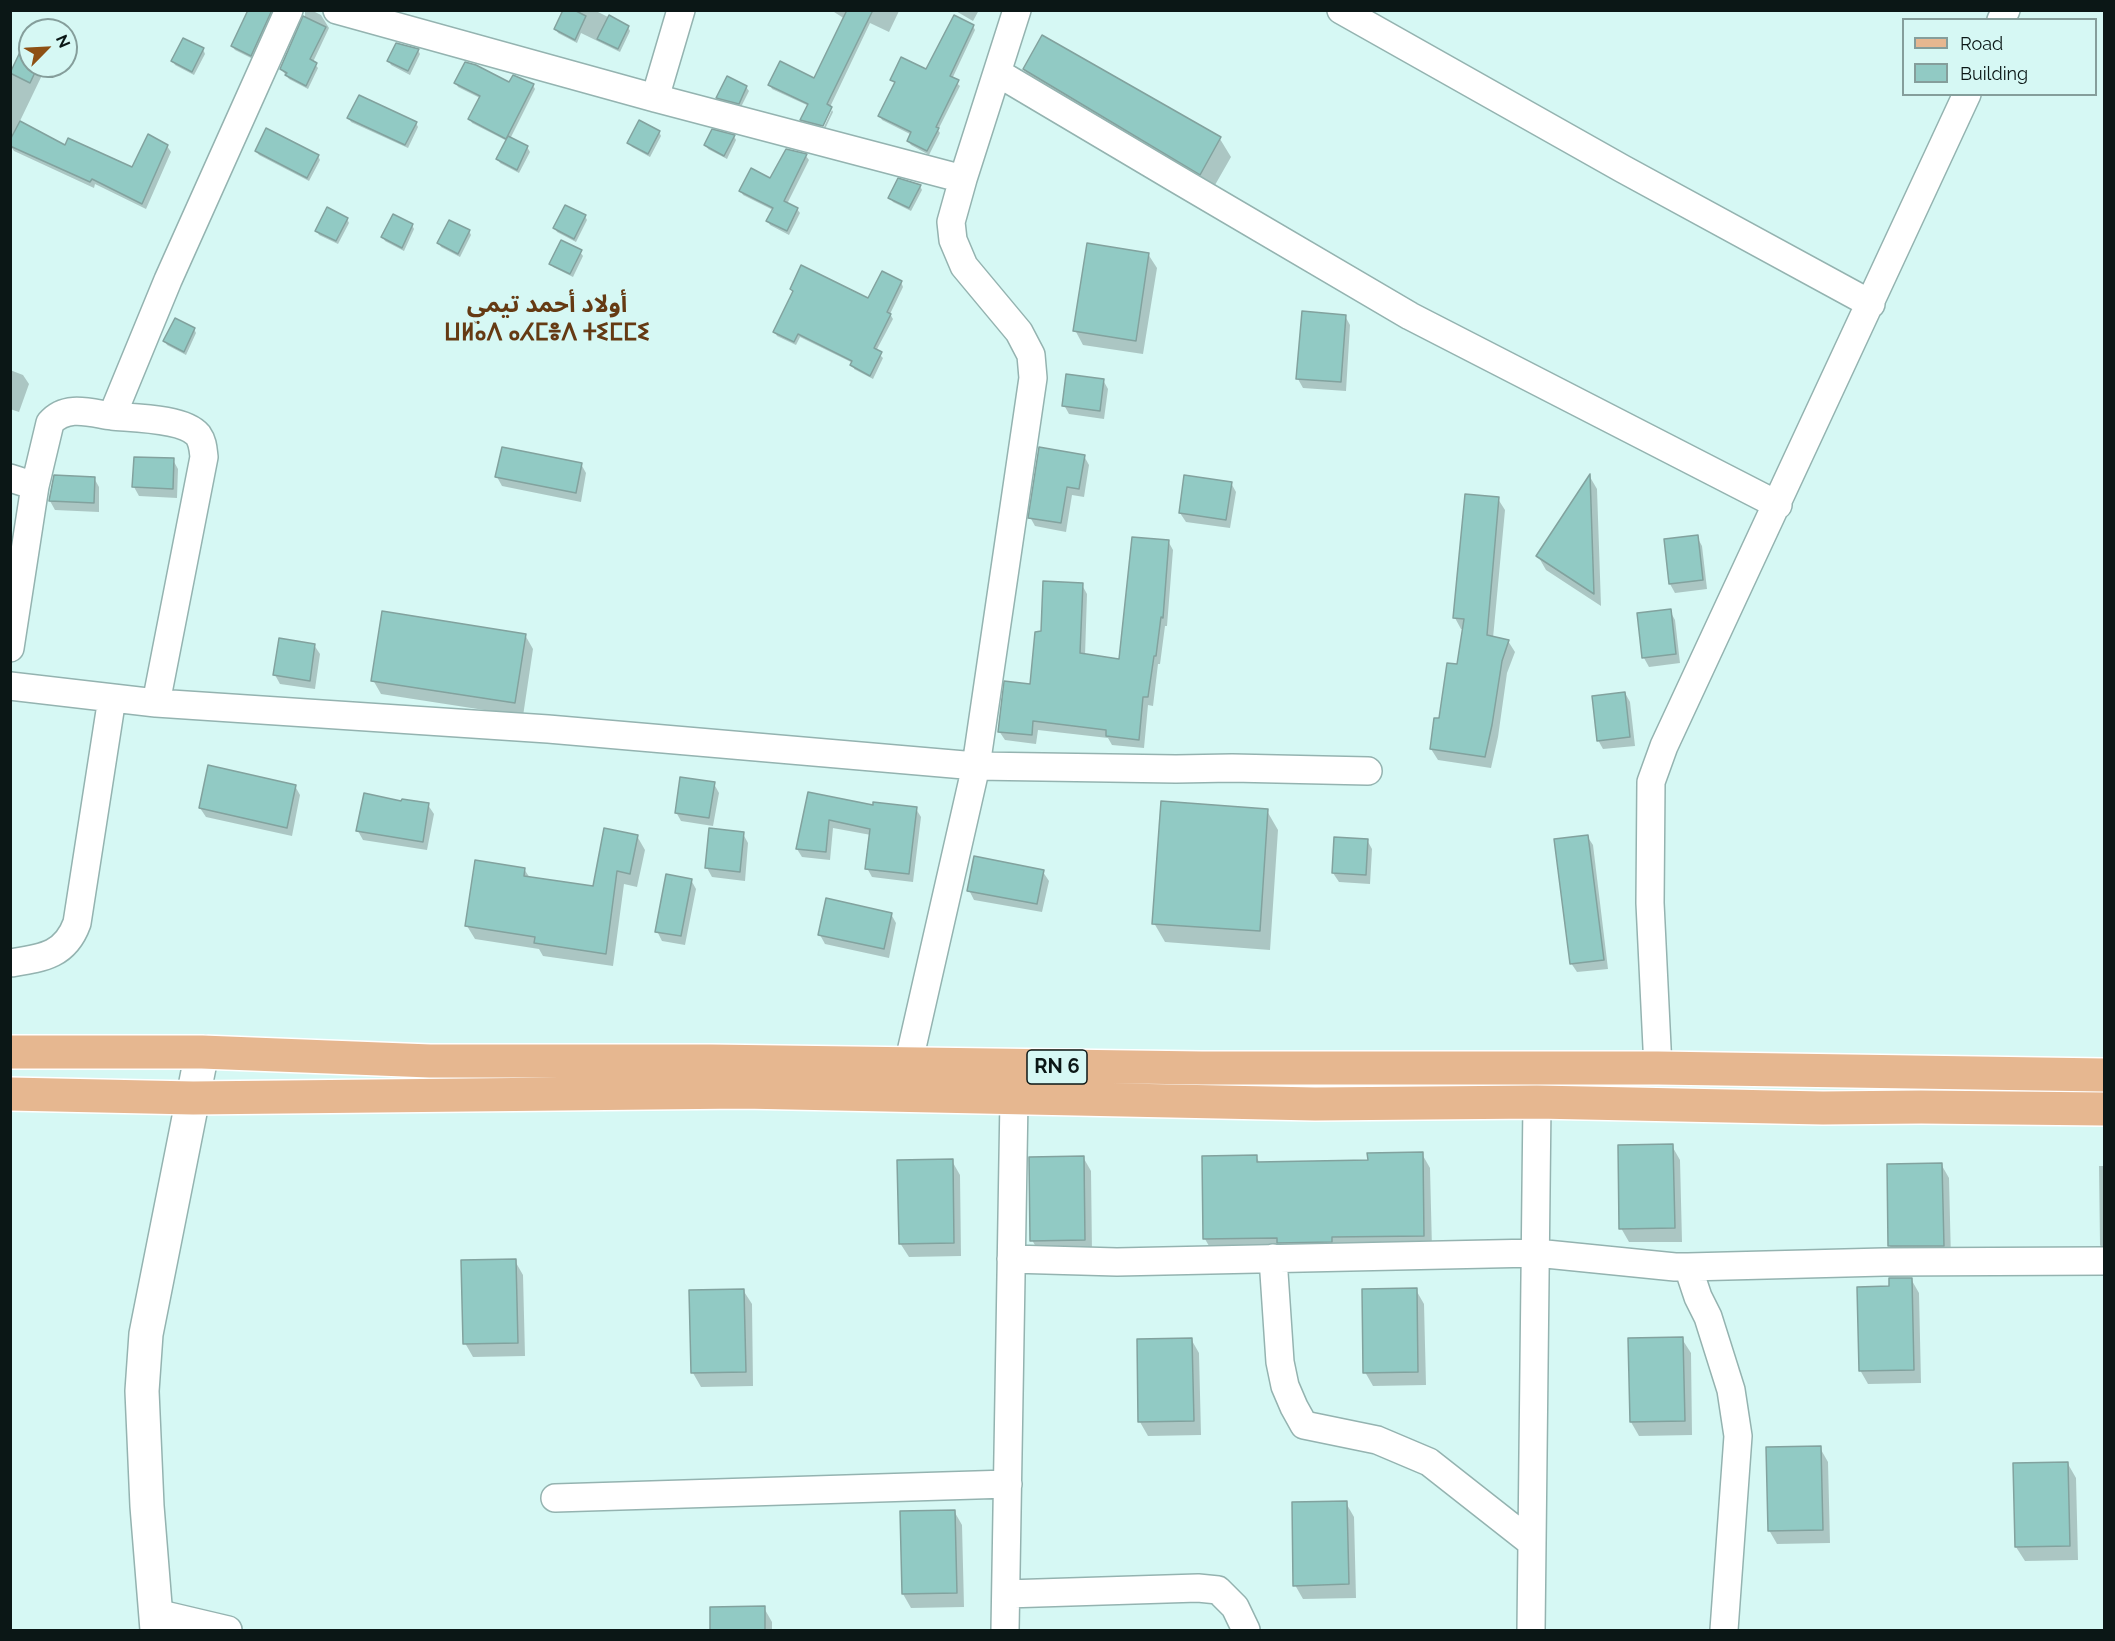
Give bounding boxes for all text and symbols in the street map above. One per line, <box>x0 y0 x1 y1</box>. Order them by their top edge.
north arrow <box>18 18 78 78</box>
legend <box>1902 18 2097 96</box>
text: N <box>52 32 74 51</box>
text: Road <box>1960 33 2003 54</box>
text: Building <box>1960 63 2028 84</box>
district label: أولاد أحمد تيمي ⵡⵍⴰⴷ ⴰⵃⵎⴻⴷ ⵜⵉⵎⵎⵉ <box>444 291 650 347</box>
road number: RN 6 <box>1027 1050 1087 1084</box>

